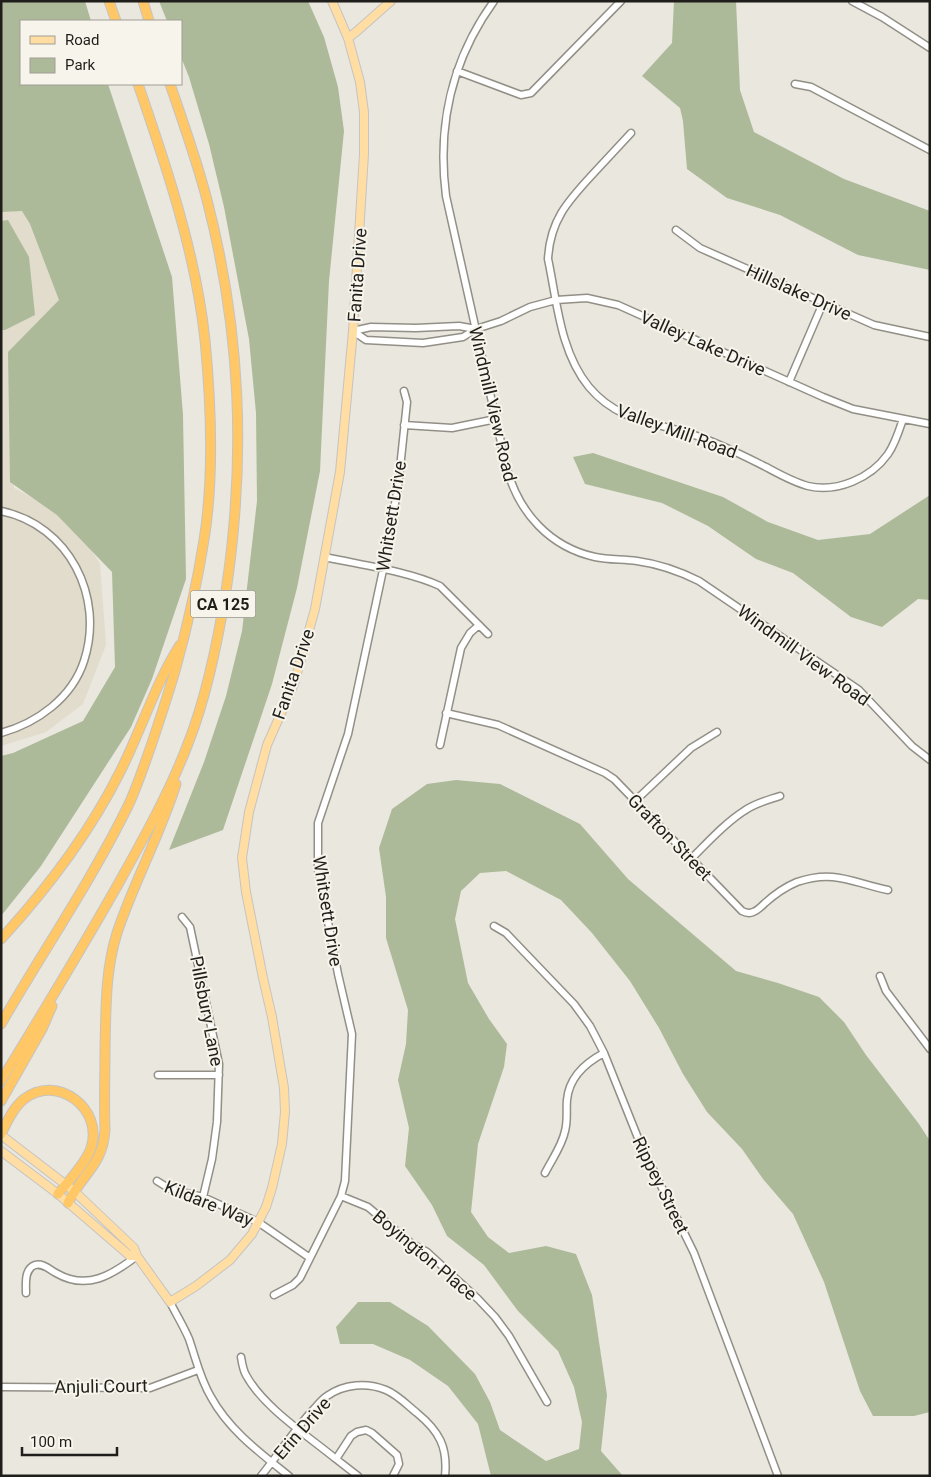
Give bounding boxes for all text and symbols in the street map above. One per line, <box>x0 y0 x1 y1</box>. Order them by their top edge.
legend <box>20 20 182 85</box>
text: Road <box>65 31 99 49</box>
text: Park <box>65 56 96 74</box>
street label: Fanita Drive <box>343 227 371 323</box>
street label: Hillslake Drive <box>743 259 855 325</box>
street label: Valley Lake Drive <box>637 306 769 380</box>
street label: Windmill View Road <box>465 324 521 484</box>
street label: Valley Mill Road <box>614 399 740 463</box>
street label: Whitsett Drive <box>372 459 410 573</box>
road number: CA 125 <box>190 590 256 618</box>
street label: Windmill View Road <box>734 600 874 710</box>
street label: Fanita Drive <box>268 626 318 722</box>
street label: Grafton Street <box>624 789 717 885</box>
street label: Whitsett Drive <box>309 854 347 968</box>
street label: Pillsbury Lane <box>186 954 228 1068</box>
street label: Rippey Street <box>628 1133 694 1237</box>
street label: Kildare Way <box>162 1176 257 1230</box>
street label: Boyington Place <box>369 1205 481 1305</box>
street label: Anjuli Court <box>54 1375 148 1397</box>
street label: Erin Drive <box>269 1393 335 1463</box>
scale bar <box>22 1424 118 1456</box>
text: 100 m <box>30 1433 72 1451</box>

